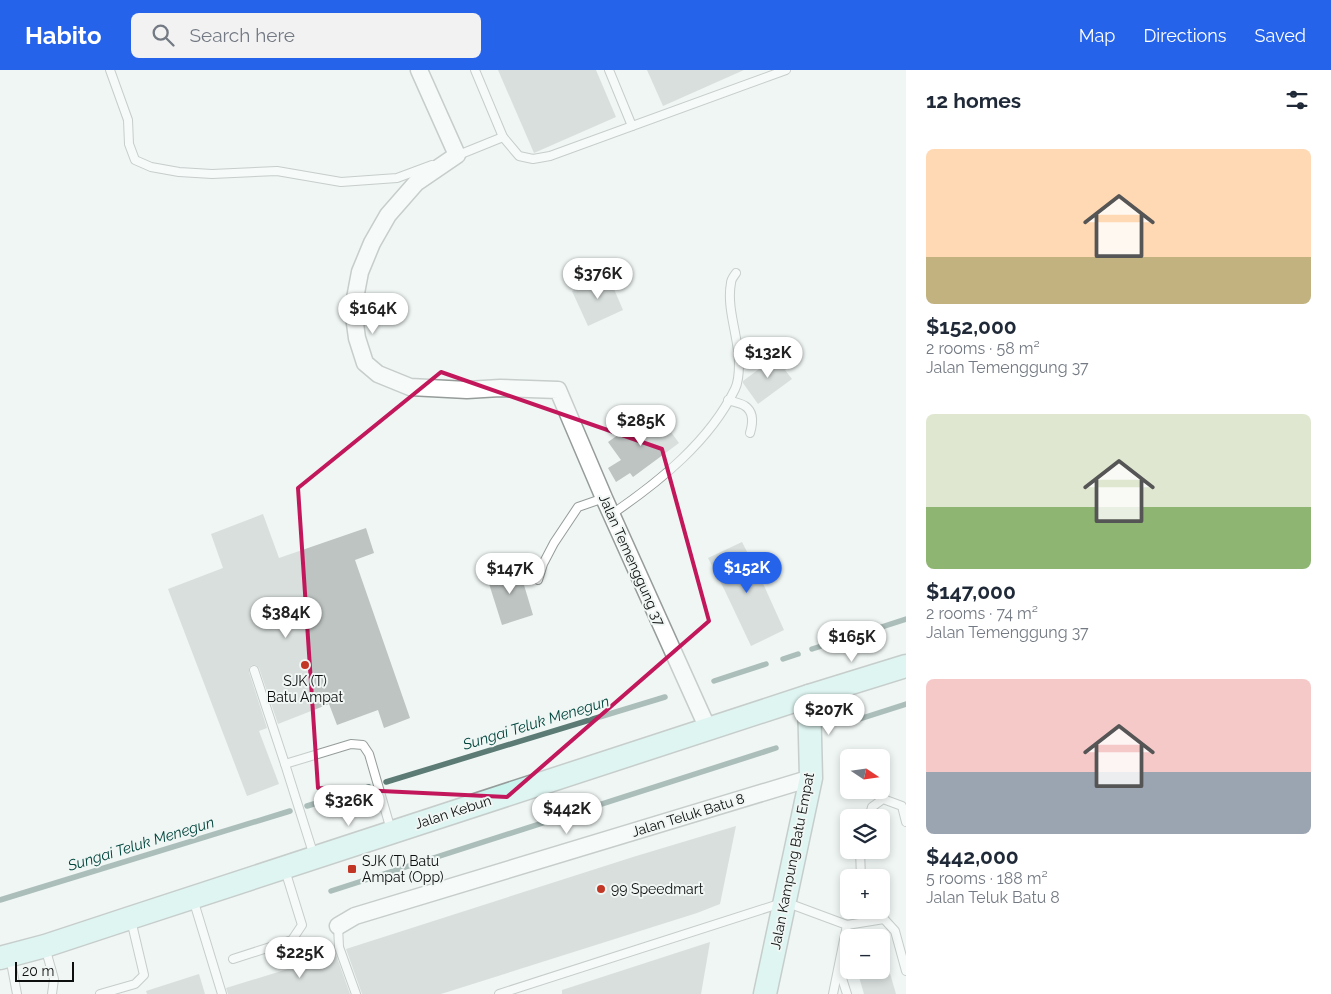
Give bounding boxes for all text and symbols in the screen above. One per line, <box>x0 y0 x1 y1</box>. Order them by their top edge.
search box <box>131 13 481 58</box>
text: Habito <box>25 21 101 50</box>
icon: search <box>149 21 177 49</box>
text: Search here <box>189 24 295 46</box>
text: Map <box>1079 25 1115 46</box>
text: Directions <box>1143 25 1227 46</box>
text: Saved <box>1255 25 1306 46</box>
icon: filters <box>1283 86 1311 114</box>
text: 12 homes <box>926 88 1021 113</box>
icon: home <box>1074 181 1164 271</box>
pin: $376K <box>563 258 633 300</box>
text: $376K <box>574 264 622 283</box>
pin: $164K <box>338 292 408 335</box>
text: $164K <box>349 299 397 318</box>
text: $152,000 <box>926 314 1017 339</box>
pin: $132K <box>733 336 803 379</box>
text: 2 rooms · 58 m² <box>926 339 1040 358</box>
text: $132K <box>745 343 791 362</box>
text: Jalan Temenggung 37 <box>926 358 1089 377</box>
pin: $285K <box>606 404 676 447</box>
text: $285K <box>617 411 665 430</box>
icon: home <box>1074 446 1164 536</box>
street label: Jalan Temenggung 37 <box>596 492 668 629</box>
pin: $147K <box>475 552 545 595</box>
pin: $152K <box>712 552 782 594</box>
text: $152K <box>724 558 770 577</box>
text: $147K <box>487 559 533 578</box>
text: $147,000 <box>926 579 1016 604</box>
pin: $384K <box>251 596 321 639</box>
text: $384K <box>262 603 310 622</box>
text: 2 rooms · 74 m² <box>926 604 1038 623</box>
pin: $165K <box>817 620 887 663</box>
text: Jalan Temenggung 37 <box>926 623 1089 642</box>
text: $165K <box>828 627 876 646</box>
marker: SJK (T) Batu Ampat <box>299 659 311 671</box>
place label: SJK (T) Batu Ampat <box>267 673 343 705</box>
water label: Sungai Teluk Menegun <box>460 692 611 754</box>
pin: $207K <box>794 694 864 736</box>
text: $207K <box>805 700 853 719</box>
icon: home <box>1074 711 1164 801</box>
north arrow <box>840 749 890 799</box>
map controls <box>840 749 890 979</box>
street label: Jalan Kampung Batu Empat <box>767 771 817 951</box>
pin: $326K <box>314 784 384 827</box>
street label: Jalan Teluk Batu 8 <box>630 790 746 840</box>
text: $326K <box>325 791 373 810</box>
street label: Jalan Kebun <box>413 792 493 832</box>
pin: $442K <box>532 792 602 835</box>
text: $442K <box>543 799 591 818</box>
button: layers <box>840 809 890 859</box>
water label: Sungai Teluk Menegun <box>65 813 216 875</box>
text: $442,000 <box>926 844 1019 869</box>
place label: SJK (T) Batu Ampat (Opp) <box>362 853 444 885</box>
marker: SJK (T) Batu Ampat (Opp) <box>346 863 358 875</box>
button: + <box>840 869 890 919</box>
text: 5 rooms · 188 m² <box>926 869 1048 888</box>
place label: 99 Speedmart <box>611 881 704 897</box>
marker: 99 Speedmart <box>595 883 607 895</box>
text: Jalan Teluk Batu 8 <box>926 888 1060 907</box>
button: − <box>840 929 890 979</box>
pin: $225K <box>265 936 335 979</box>
text: $225K <box>276 943 324 962</box>
scale bar <box>15 959 74 982</box>
text: 20 m <box>22 963 54 979</box>

